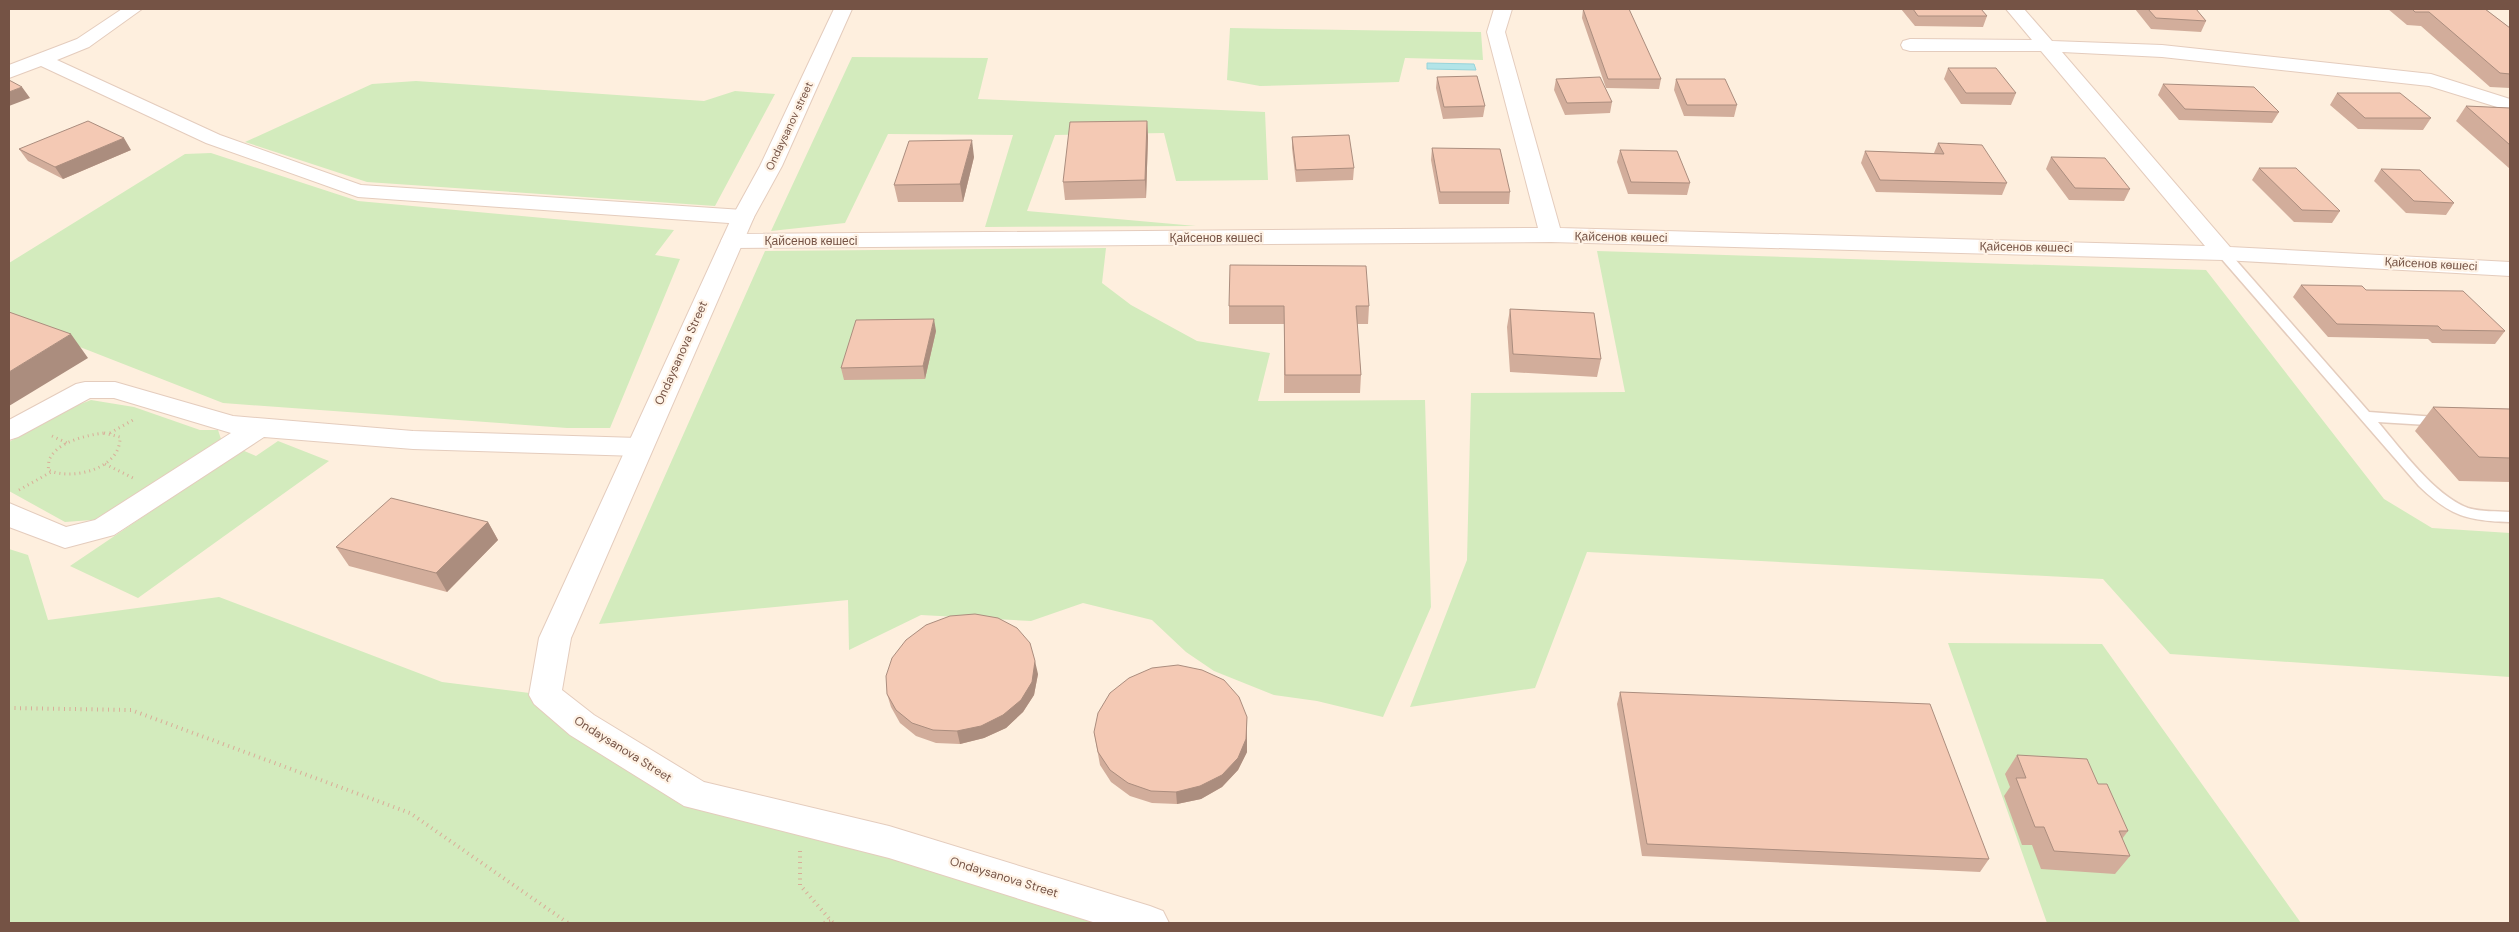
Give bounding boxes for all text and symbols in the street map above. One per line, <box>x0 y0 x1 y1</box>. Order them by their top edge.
street label: Ondaysanov street <box>762 79 816 173</box>
street label: Қайсенов көшесі <box>1574 228 1668 246</box>
street label: Қайсенов көшесі <box>1170 230 1262 246</box>
street label: Қайсенов көшесі <box>765 233 857 249</box>
street label: Қайсенов көшесі <box>1979 238 2073 256</box>
street label: Қайсенов көшесі <box>2384 254 2478 274</box>
street label: Ondaysanova Street <box>651 298 711 408</box>
street label: Ondaysanova Street <box>571 712 675 786</box>
street label: Ondaysanova Street <box>948 853 1060 901</box>

